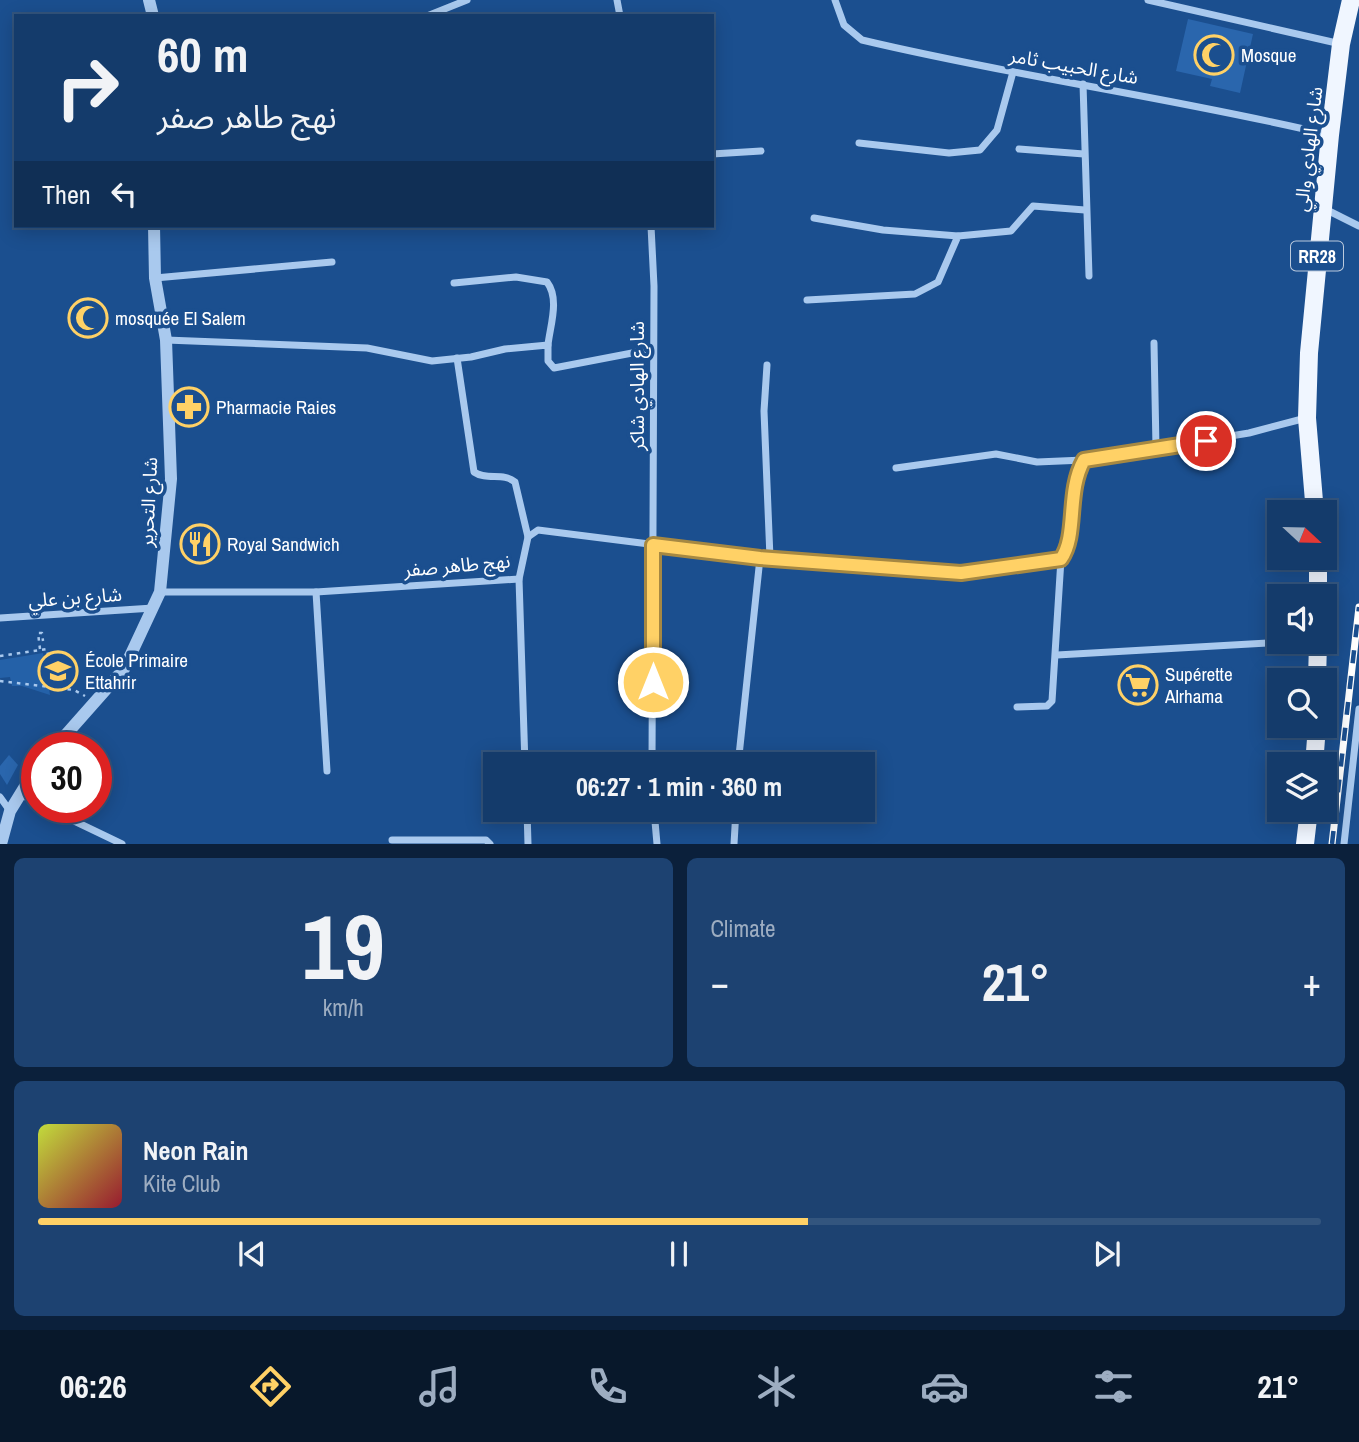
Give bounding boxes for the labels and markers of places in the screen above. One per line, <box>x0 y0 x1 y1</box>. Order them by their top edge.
mosque icon: Mosque <box>1193 34 1235 76</box>
place label: Mosque <box>1241 42 1296 68</box>
mosque icon: mosquée El Salem <box>67 297 109 339</box>
place label: mosquée El Salem <box>115 305 246 331</box>
pharmacy icon: Pharmacie Raies <box>168 386 210 428</box>
place label: Pharmacie Raies <box>216 394 337 420</box>
pin <box>1176 411 1236 471</box>
restaurant icon: Royal Sandwich <box>179 523 221 565</box>
place label: Royal Sandwich <box>227 531 340 557</box>
place label: École Primaire Ettahrir <box>85 647 188 695</box>
school or university icon: École Primaire Ettahrir <box>37 650 79 692</box>
place label: Supérette Alrhama <box>1164 661 1233 709</box>
supermarket icon: Supérette Alrhama <box>1117 664 1159 706</box>

